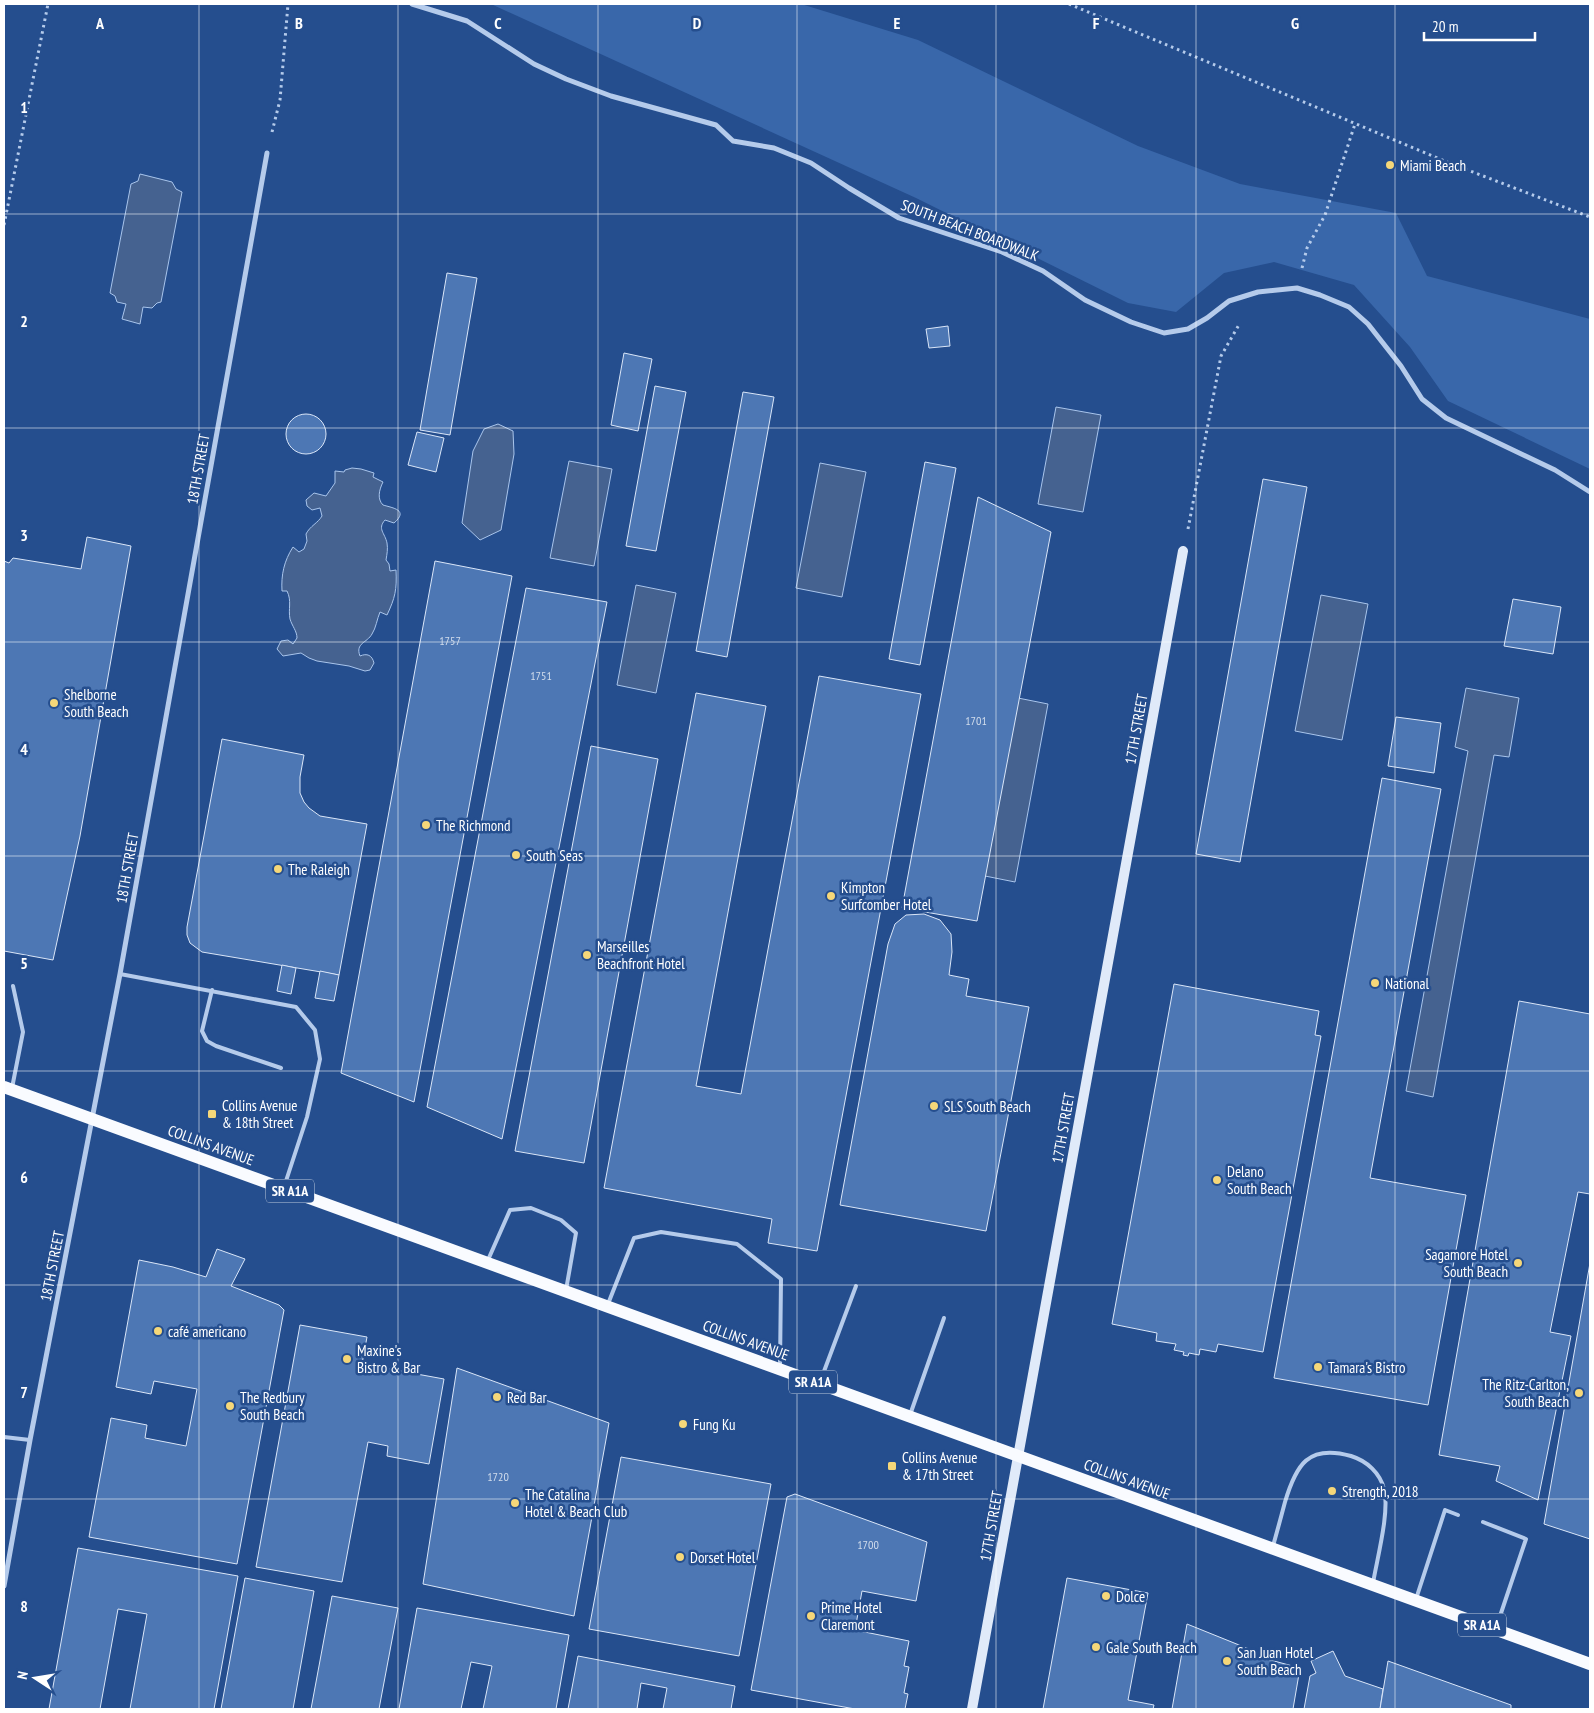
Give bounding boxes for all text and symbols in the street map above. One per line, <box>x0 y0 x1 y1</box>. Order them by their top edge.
scale bar <box>1424 10 1535 42</box>
text: A <box>95 13 105 33</box>
text: B <box>295 13 303 33</box>
text: C <box>494 13 502 33</box>
text: D <box>693 13 702 33</box>
text: E <box>894 13 901 33</box>
text: F <box>1093 13 1100 33</box>
text: G <box>1291 13 1299 33</box>
text: 20 m <box>1432 17 1458 36</box>
text: 1 <box>20 97 28 117</box>
place label: Miami Beach <box>1400 156 1466 175</box>
marker: Miami Beach <box>1384 159 1396 171</box>
street label: SOUTH BEACH BOARDWALK <box>898 195 1042 265</box>
text: 2 <box>20 311 28 331</box>
street label: 18TH STREET <box>182 432 214 506</box>
text: 3 <box>20 525 28 545</box>
house number: 1757 <box>439 633 461 648</box>
house number: 1751 <box>530 668 552 683</box>
place label: Shelborne South Beach <box>64 685 129 721</box>
street label: 17TH STREET <box>1120 692 1152 766</box>
marker: Shelborne South Beach <box>48 697 60 709</box>
house number: 1701 <box>965 713 987 728</box>
text: 4 <box>20 739 28 759</box>
place label: The Richmond <box>436 816 510 835</box>
marker: The Richmond <box>420 819 432 831</box>
street label: 18TH STREET <box>111 831 143 905</box>
place label: South Seas <box>526 846 583 865</box>
marker: South Seas <box>510 849 522 861</box>
place label: The Raleigh <box>288 860 350 879</box>
marker: The Raleigh <box>272 863 284 875</box>
place label: Kimpton Surfcomber Hotel <box>841 878 932 914</box>
marker: Kimpton Surfcomber Hotel <box>825 890 837 902</box>
place label: Marseilles Beachfront Hotel <box>597 937 685 973</box>
marker: Marseilles Beachfront Hotel <box>581 949 593 961</box>
text: 5 <box>20 953 28 973</box>
place label: National <box>1385 974 1430 993</box>
marker: National <box>1369 977 1381 989</box>
street label: 17TH STREET <box>1047 1091 1079 1165</box>
place label: Collins Avenue & 18th Street <box>222 1096 298 1132</box>
place label: SLS South Beach <box>944 1097 1031 1116</box>
marker: SLS South Beach <box>928 1100 940 1112</box>
marker: Collins Avenue & 18th Street <box>206 1108 218 1120</box>
street label: COLLINS AVENUE <box>165 1121 257 1169</box>
place label: Delano South Beach <box>1227 1162 1292 1198</box>
text: 6 <box>20 1167 28 1187</box>
marker: Delano South Beach <box>1211 1174 1223 1186</box>
road number: SR A1A <box>266 1180 314 1202</box>
street label: 18TH STREET <box>36 1229 68 1303</box>
place label: Sagamore Hotel South Beach <box>1425 1245 1508 1281</box>
marker: Sagamore Hotel South Beach <box>1512 1257 1524 1269</box>
street label: COLLINS AVENUE <box>700 1316 792 1364</box>
place label: café americano <box>168 1322 246 1341</box>
marker: café americano <box>152 1325 164 1337</box>
place label: Maxine's Bistro & Bar <box>357 1341 421 1377</box>
marker: Maxine's Bistro & Bar <box>341 1353 353 1365</box>
place label: Tamara's Bistro <box>1328 1358 1405 1377</box>
marker: Tamara's Bistro <box>1312 1361 1324 1373</box>
road number: SR A1A <box>789 1370 837 1394</box>
place label: The Ritz-Carlton, South Beach <box>1482 1375 1569 1411</box>
text: 7 <box>20 1382 28 1402</box>
marker: The Ritz-Carlton, South Beach <box>1573 1387 1585 1399</box>
place label: The Redbury South Beach <box>240 1388 305 1424</box>
place label: Red Bar <box>507 1388 548 1407</box>
marker: Red Bar <box>491 1391 503 1403</box>
marker: The Redbury South Beach <box>224 1400 236 1412</box>
place label: Fung Ku <box>693 1415 736 1434</box>
marker: Fung Ku <box>677 1418 689 1430</box>
place label: Collins Avenue & 17th Street <box>902 1448 978 1484</box>
street label: COLLINS AVENUE <box>1081 1455 1173 1503</box>
marker: Collins Avenue & 17th Street <box>886 1460 898 1472</box>
house number: 1720 <box>487 1469 509 1484</box>
place label: Strength, 2018 <box>1342 1482 1419 1501</box>
place label: The Catalina Hotel & Beach Club <box>525 1485 627 1521</box>
marker: Strength, 2018 <box>1326 1485 1338 1497</box>
street label: 17TH STREET <box>975 1489 1007 1563</box>
marker: The Catalina Hotel & Beach Club <box>509 1497 521 1509</box>
house number: 1700 <box>857 1537 879 1552</box>
place label: Dorset Hotel <box>690 1548 756 1567</box>
marker: Dorset Hotel <box>674 1551 686 1563</box>
place label: Dolce <box>1116 1587 1145 1606</box>
marker: Dolce <box>1100 1590 1112 1602</box>
text: 8 <box>20 1596 28 1616</box>
place label: Prime Hotel Claremont <box>821 1598 883 1634</box>
marker: Prime Hotel Claremont <box>805 1610 817 1622</box>
road number: SR A1A <box>1458 1614 1506 1636</box>
place label: Gale South Beach <box>1106 1638 1197 1657</box>
marker: Gale South Beach <box>1090 1641 1102 1653</box>
place label: San Juan Hotel South Beach <box>1237 1643 1314 1679</box>
north arrow <box>10 1653 60 1703</box>
marker: San Juan Hotel South Beach <box>1221 1655 1233 1667</box>
text: N <box>13 1670 32 1681</box>

